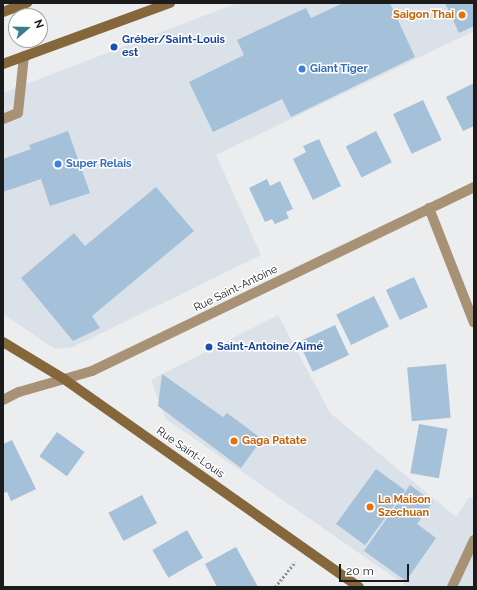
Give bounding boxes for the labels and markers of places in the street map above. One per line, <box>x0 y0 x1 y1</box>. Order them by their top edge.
place label: Saigon Thai <box>393 8 454 22</box>
marker: Saigon Thai <box>457 10 467 20</box>
place label: Gréber/Saint-Louis est <box>122 34 225 60</box>
marker: Gréber/Saint-Louis est <box>109 42 119 52</box>
place label: Giant Tiger <box>310 62 368 76</box>
marker: Giant Tiger <box>297 64 307 74</box>
place label: Super Relais <box>66 157 132 171</box>
marker: Super Relais <box>53 159 63 169</box>
place label: Saint-Antoine/Aimé <box>217 340 323 354</box>
marker: Saint-Antoine/Aimé <box>204 342 214 352</box>
place label: Gaga Patate <box>242 434 306 448</box>
marker: Gaga Patate <box>229 436 239 446</box>
place label: La Maison Szechuan <box>378 494 431 520</box>
marker: La Maison Szechuan <box>365 502 375 512</box>

